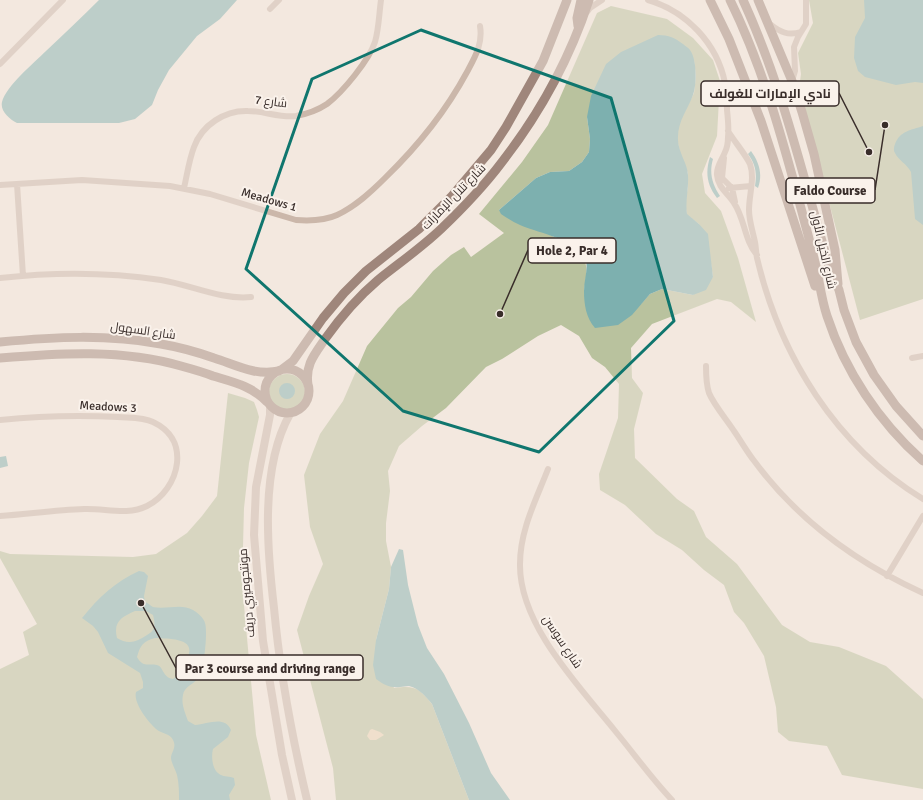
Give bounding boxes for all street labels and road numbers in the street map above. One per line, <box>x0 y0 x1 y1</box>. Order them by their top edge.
street label: شارع 7 <box>254 93 288 111</box>
street label: شارع تلال الإمارات <box>419 161 489 233</box>
street label: Meadows 1 <box>239 185 299 215</box>
street label: شارع الخيل الأول <box>807 209 839 291</box>
street label: شارع السهول <box>109 319 177 343</box>
street label: Meadows 3 <box>79 398 137 416</box>
street label: مونتجوميري دريف <box>236 548 260 638</box>
street label: شارع سوسن <box>539 613 585 671</box>

